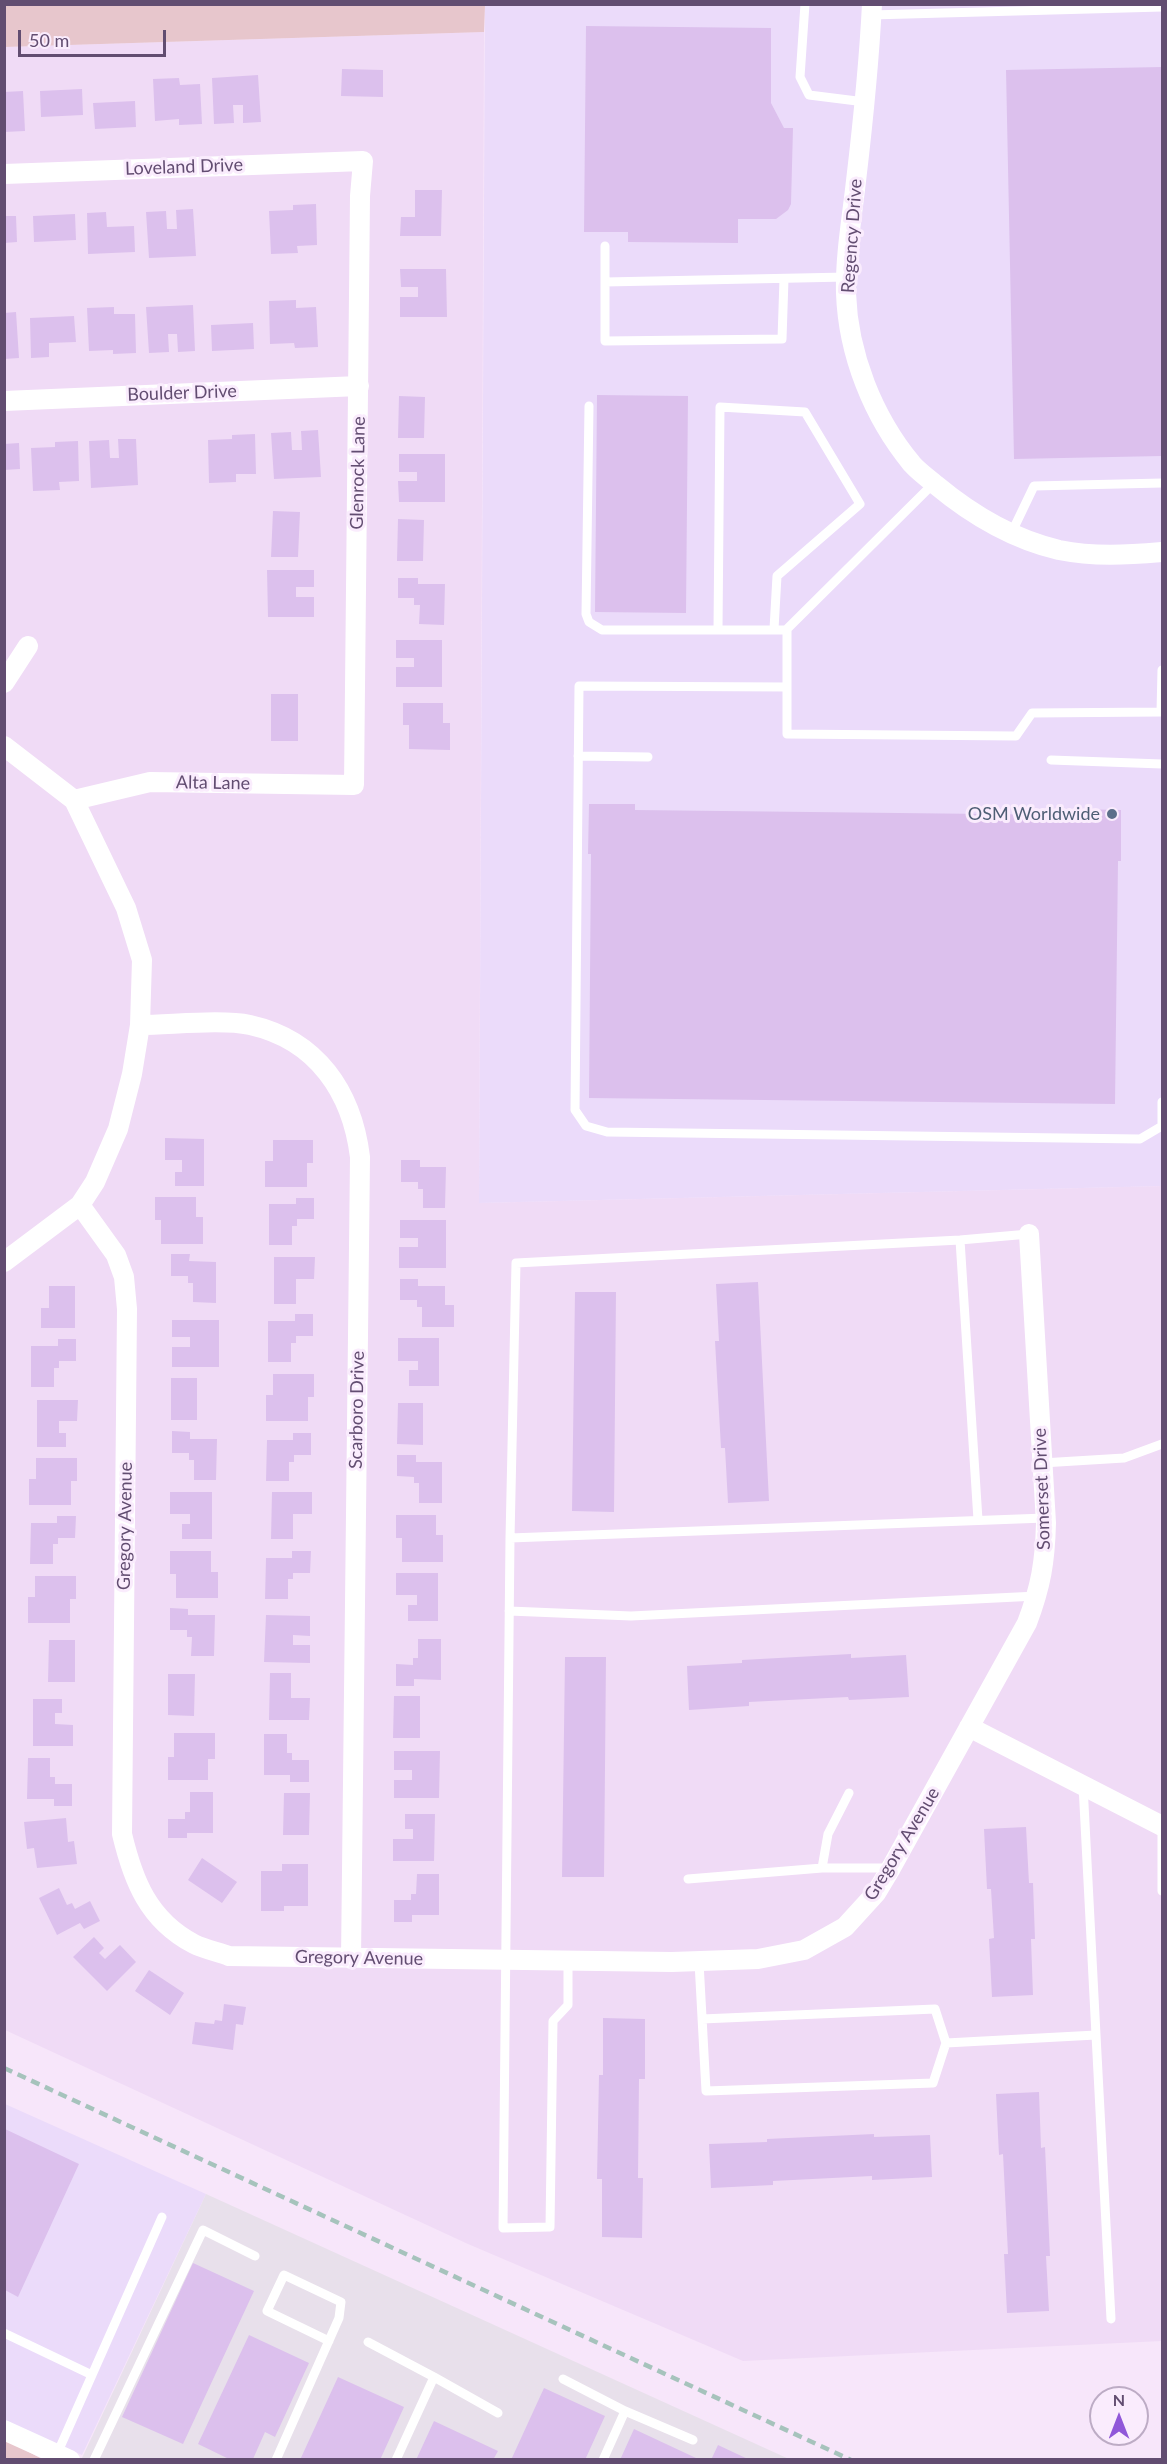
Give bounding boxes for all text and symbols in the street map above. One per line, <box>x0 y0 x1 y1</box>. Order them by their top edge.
scale bar <box>21 18 170 56</box>
text: 50 m <box>29 29 69 51</box>
street label: Loveland Drive <box>125 154 243 180</box>
street label: Regency Drive <box>837 178 867 294</box>
street label: Boulder Drive <box>127 380 237 406</box>
street label: Glenrock Lane <box>346 416 370 530</box>
street label: Alta Lane <box>176 772 250 794</box>
place label: OSM Worldwide <box>968 803 1100 825</box>
marker: OSM Worldwide <box>1105 807 1119 821</box>
street label: Scarboro Drive <box>345 1351 369 1469</box>
street label: Somerset Drive <box>1029 1428 1055 1550</box>
street label: Gregory Avenue <box>113 1462 137 1590</box>
street label: Gregory Avenue <box>860 1784 944 1904</box>
street label: Gregory Avenue <box>295 1946 423 1970</box>
north arrow <box>1089 2386 1149 2446</box>
text: N <box>1113 2390 1125 2409</box>

